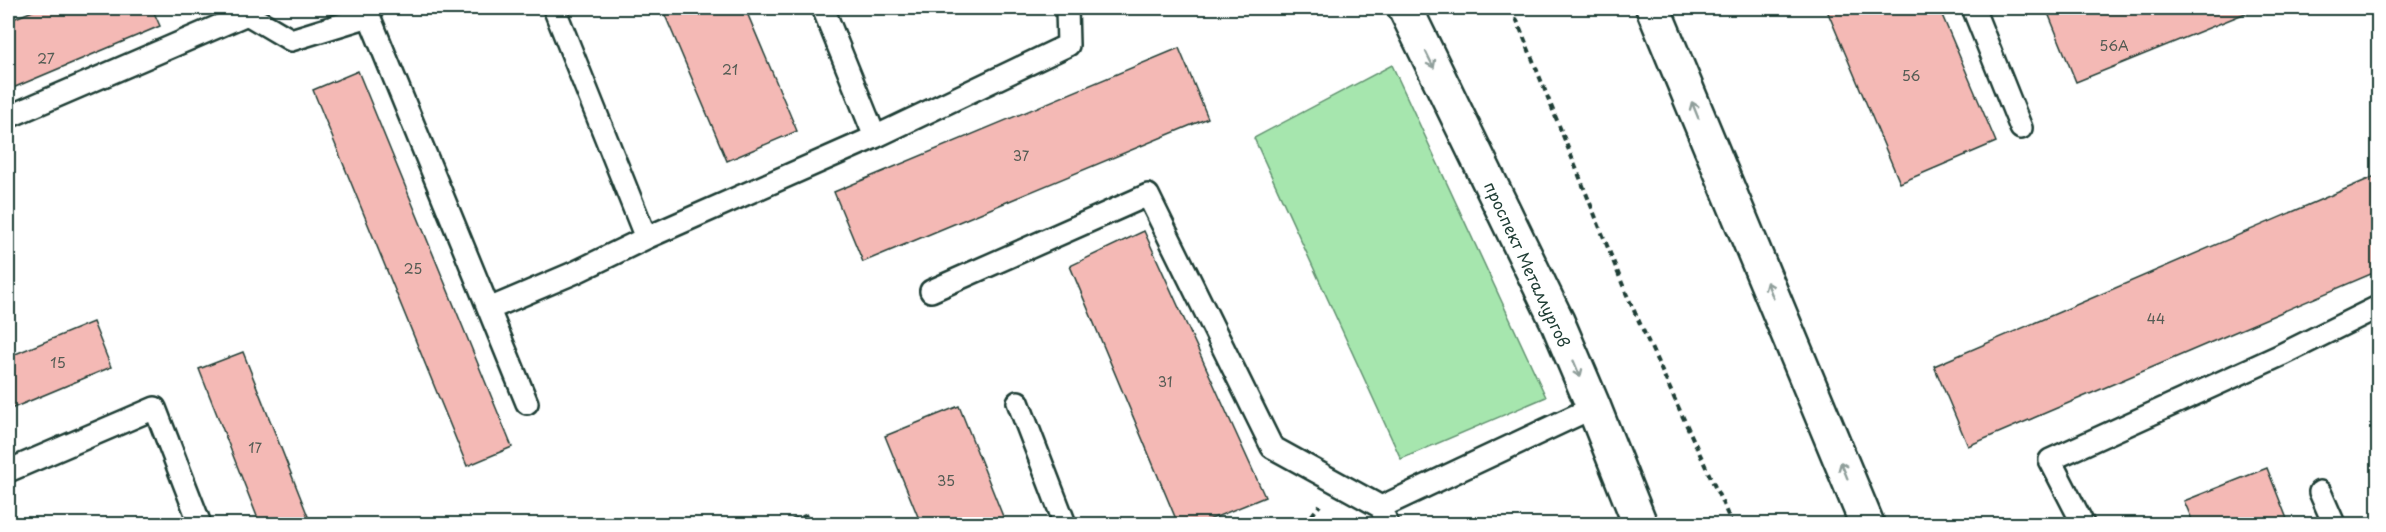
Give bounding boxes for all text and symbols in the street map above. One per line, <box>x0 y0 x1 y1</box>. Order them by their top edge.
house number: 56А <box>2099 35 2129 56</box>
house number: 27 <box>37 48 55 69</box>
one-way arrow <box>1425 51 1437 69</box>
house number: 21 <box>722 59 738 80</box>
house number: 56 <box>1902 65 1921 86</box>
one-way arrow <box>1689 101 1700 120</box>
house number: 37 <box>1013 145 1030 166</box>
street label: проспект Металлургов <box>1479 177 1577 351</box>
house number: 25 <box>404 258 422 279</box>
one-way arrow <box>1764 282 1775 300</box>
house number: 44 <box>2147 308 2165 329</box>
house number: 15 <box>50 352 66 373</box>
one-way arrow <box>1573 360 1584 378</box>
house number: 31 <box>1158 371 1172 392</box>
house number: 17 <box>248 437 262 458</box>
one-way arrow <box>1838 462 1849 480</box>
house number: 35 <box>937 470 955 491</box>

